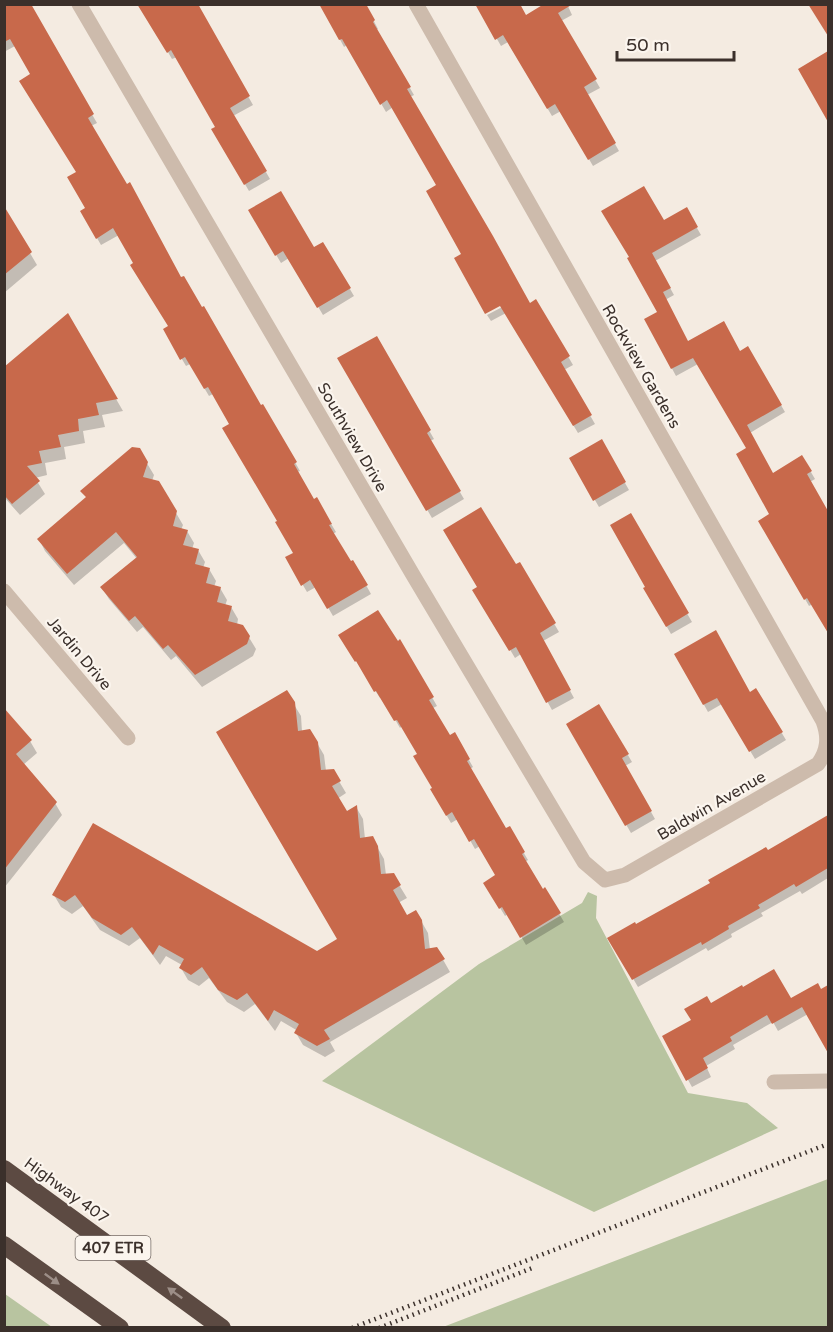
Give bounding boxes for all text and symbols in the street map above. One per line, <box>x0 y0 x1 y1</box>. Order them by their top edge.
scale bar <box>617 24 734 62</box>
text: 50 m <box>626 34 670 56</box>
street label: Rockview Gardens <box>597 301 685 432</box>
street label: Southview Drive <box>313 379 391 496</box>
street label: Jardin Drive <box>43 613 116 694</box>
street label: Baldwin Avenue <box>654 767 769 845</box>
street label: Highway 407 <box>20 1153 113 1228</box>
road number: 407 ETR <box>76 1236 150 1260</box>
one-way arrow <box>44 1273 60 1285</box>
one-way arrow <box>168 1287 184 1299</box>

